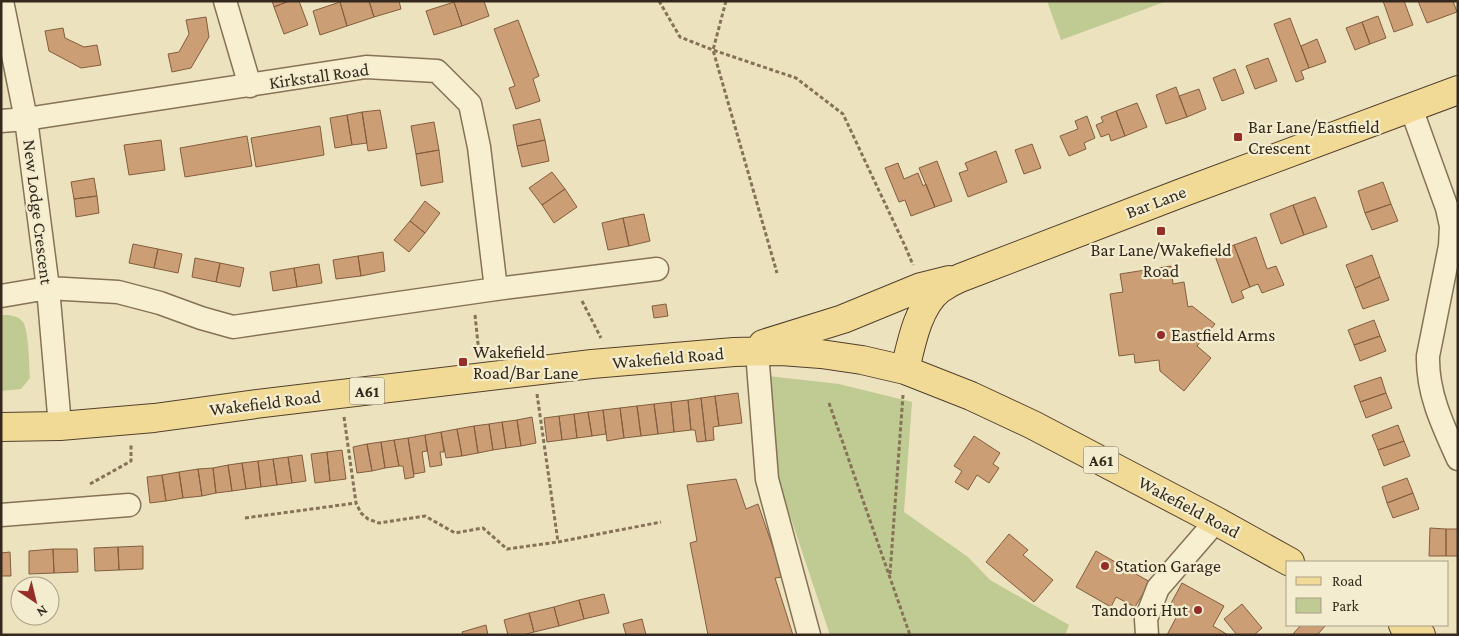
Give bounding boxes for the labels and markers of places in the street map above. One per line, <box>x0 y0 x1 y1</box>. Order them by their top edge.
place label: Bar Lane/Eastfield Crescent <box>1248 117 1380 158</box>
marker: Bar Lane/Eastfield Crescent <box>1232 131 1244 143</box>
marker: Bar Lane/Wakefield Road <box>1155 225 1167 237</box>
place label: Bar Lane/Wakefield Road <box>1090 240 1232 281</box>
place label: Eastfield Arms <box>1171 325 1275 345</box>
marker: Eastfield Arms <box>1155 329 1167 341</box>
place label: Wakefield Road/Bar Lane <box>473 342 579 383</box>
marker: Wakefield Road/Bar Lane <box>457 356 469 368</box>
place label: Station Garage <box>1115 556 1221 576</box>
marker: Station Garage <box>1099 560 1111 572</box>
place label: Tandoori Hut <box>1092 600 1189 620</box>
marker: Tandoori Hut <box>1192 604 1204 616</box>

